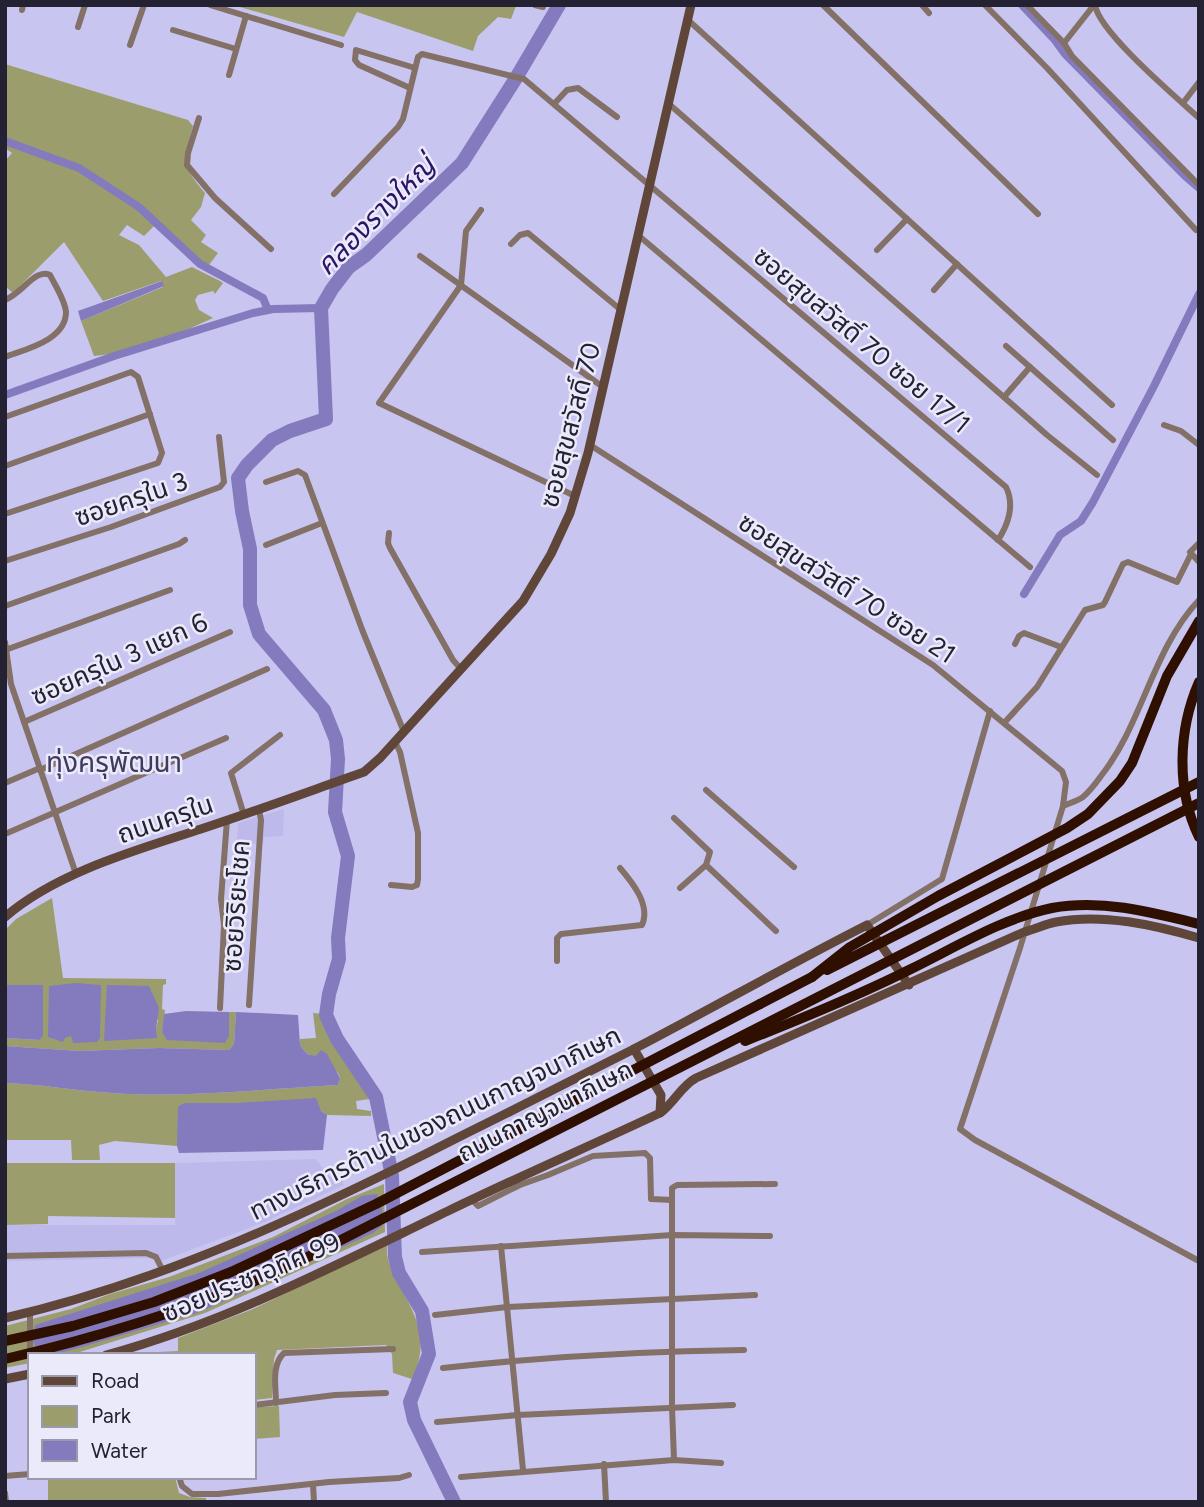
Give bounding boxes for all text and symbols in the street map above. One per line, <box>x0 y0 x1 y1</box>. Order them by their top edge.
water label: คลองรางใหญ่ <box>308 146 444 282</box>
street label: ซอยสุขสวัสดิ์ 70 ซอย 17/1 <box>747 240 977 440</box>
street label: ซอยสุขสวัสดิ์ 70 <box>533 339 607 511</box>
street label: ซอยครุใน 3 <box>70 465 192 533</box>
street label: ซอยสุขสวัสดิ์ 70 ซอย 21 <box>732 506 962 670</box>
street label: ซอยครุใน 3 แยก 6 <box>26 606 212 712</box>
district label: ทุ่งครุพัฒนา <box>46 745 182 779</box>
street label: ถนนครุใน <box>113 788 217 850</box>
street label: ซอยวิริยะโชค <box>215 839 257 973</box>
street label: ทางบริการด้านในของถนนกาญจนาภิเษก <box>244 1019 626 1227</box>
street label: ถนนกาญจนาภิเษก <box>452 1053 638 1169</box>
street label: ซอยประชาอุทิศ 99 <box>157 1225 345 1329</box>
legend <box>28 1353 256 1479</box>
text: Road <box>91 1368 139 1393</box>
text: Park <box>91 1403 132 1428</box>
text: Water <box>91 1438 147 1463</box>

